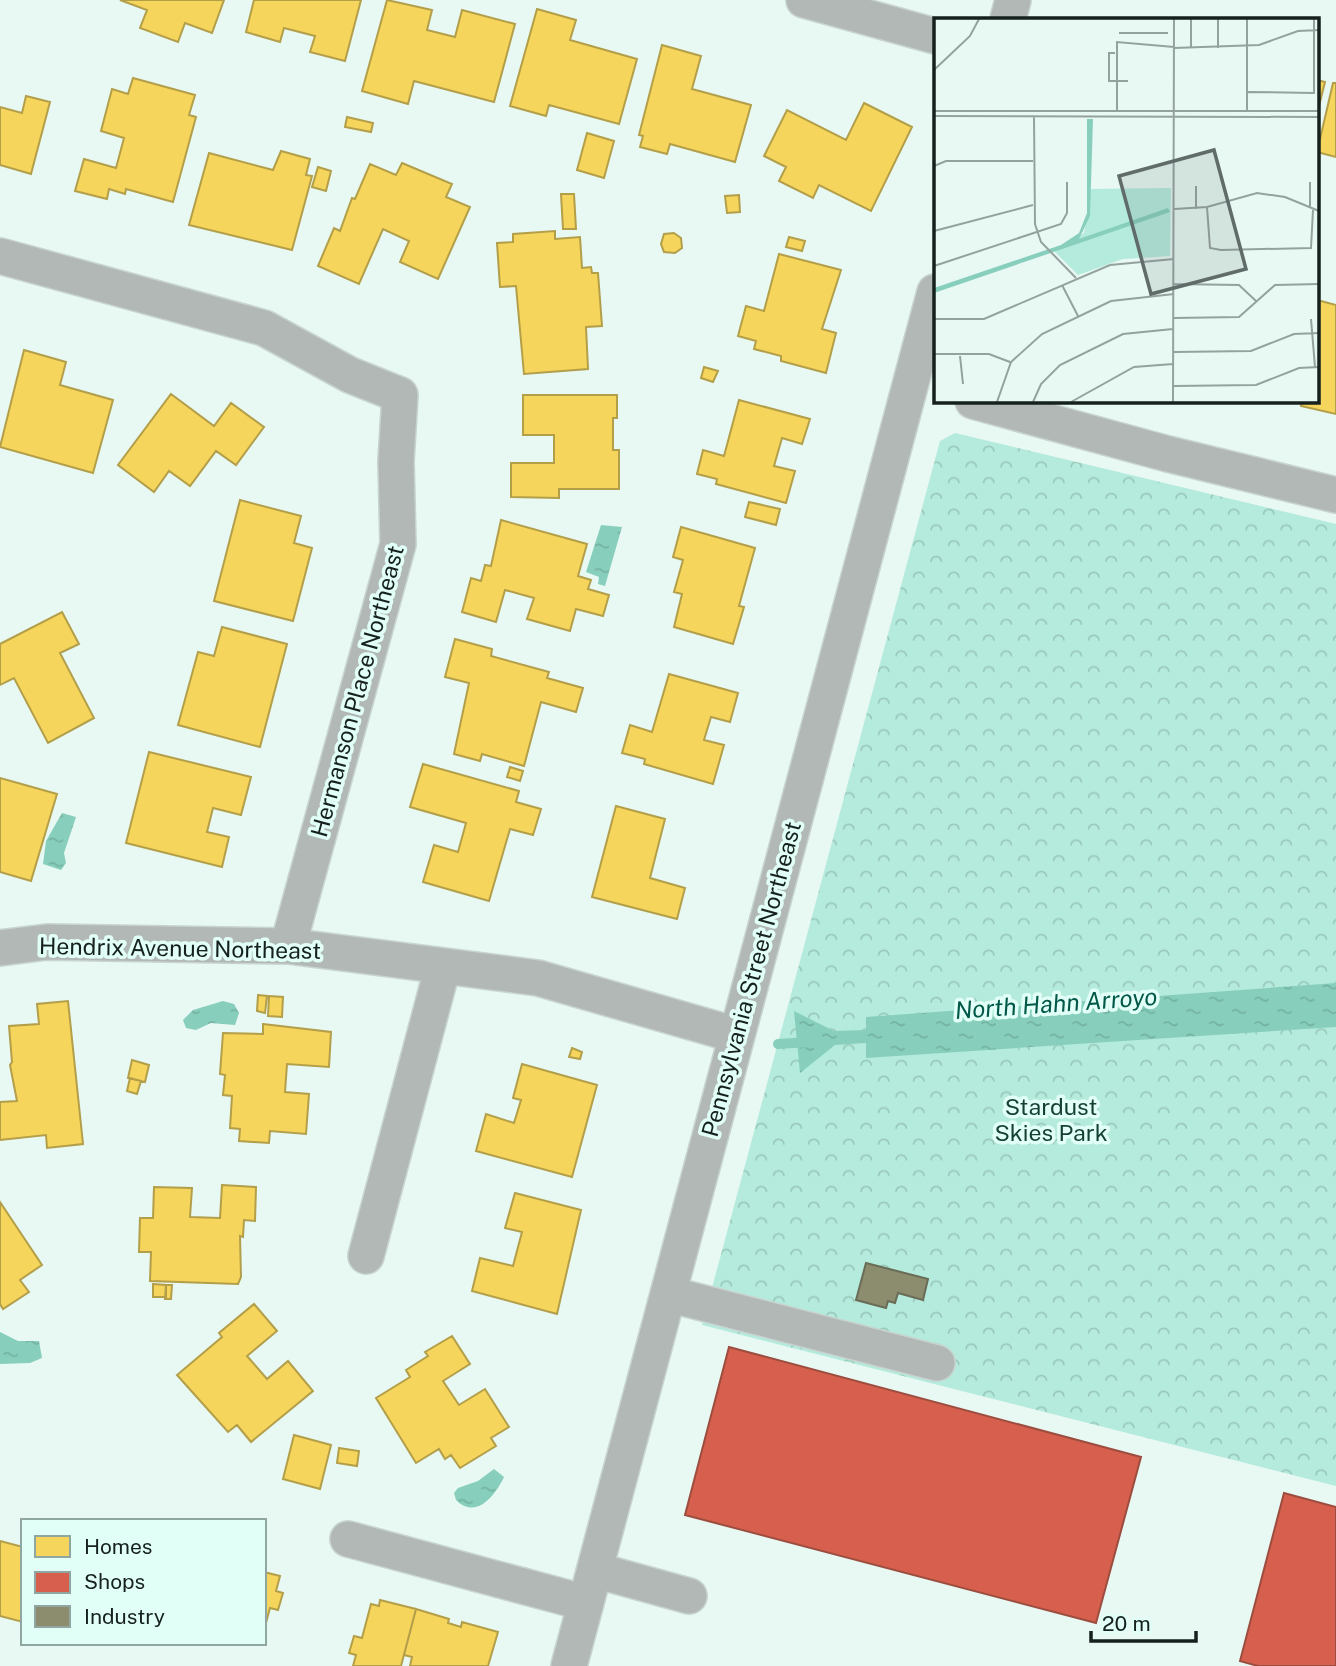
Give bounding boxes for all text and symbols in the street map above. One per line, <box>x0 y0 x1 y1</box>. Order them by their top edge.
inset map <box>934 18 1318 402</box>
street label: Hermanson Place Northeast <box>305 542 409 840</box>
street label: Pennsylvania Street Northeast <box>696 818 806 1140</box>
street label: Hendrix Avenue Northeast <box>39 932 321 964</box>
water label: North Hahn Arroyo <box>954 982 1158 1024</box>
park label: Stardust Skies Park <box>994 1093 1108 1146</box>
legend <box>21 1519 266 1645</box>
text: Homes <box>84 1534 152 1559</box>
text: Shops <box>84 1569 145 1594</box>
scale bar <box>1091 1600 1196 1644</box>
text: Industry <box>84 1604 165 1629</box>
text: 20 m <box>1102 1611 1151 1636</box>

